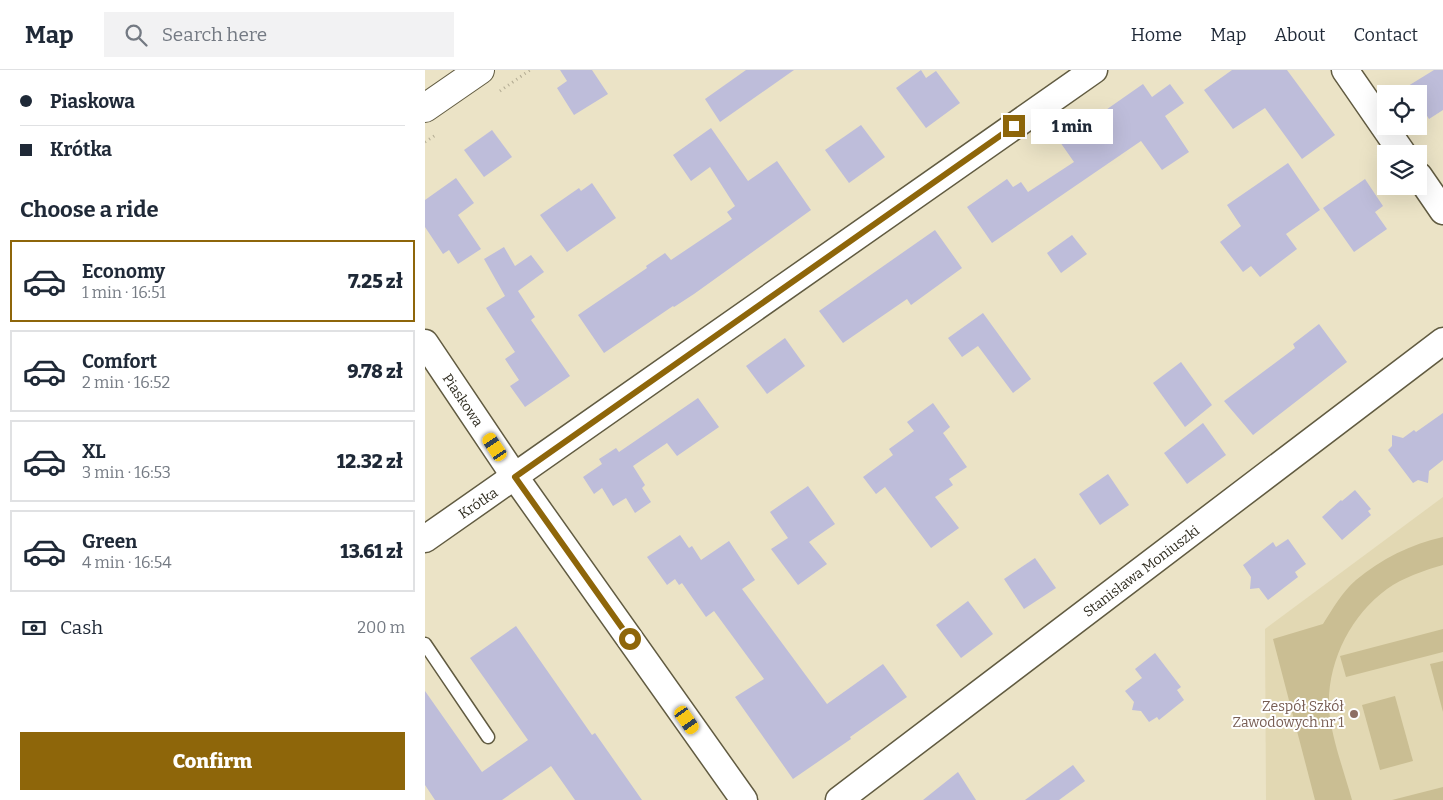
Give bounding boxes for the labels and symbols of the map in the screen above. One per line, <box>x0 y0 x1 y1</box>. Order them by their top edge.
callout: 1 min <box>1031 108 1114 144</box>
route end <box>1003 115 1025 137</box>
street label: Piaskowa <box>439 371 487 430</box>
car <box>480 430 509 464</box>
street label: Krótka <box>455 484 501 523</box>
street label: Stanisława Moniuszki <box>1080 522 1203 621</box>
route start <box>619 628 641 650</box>
place label: Zespół Szkół Zawodowych nr 1 <box>1232 698 1344 731</box>
car <box>672 703 701 737</box>
marker: Zespół Szkół Zawodowych nr 1 <box>1348 708 1360 720</box>

